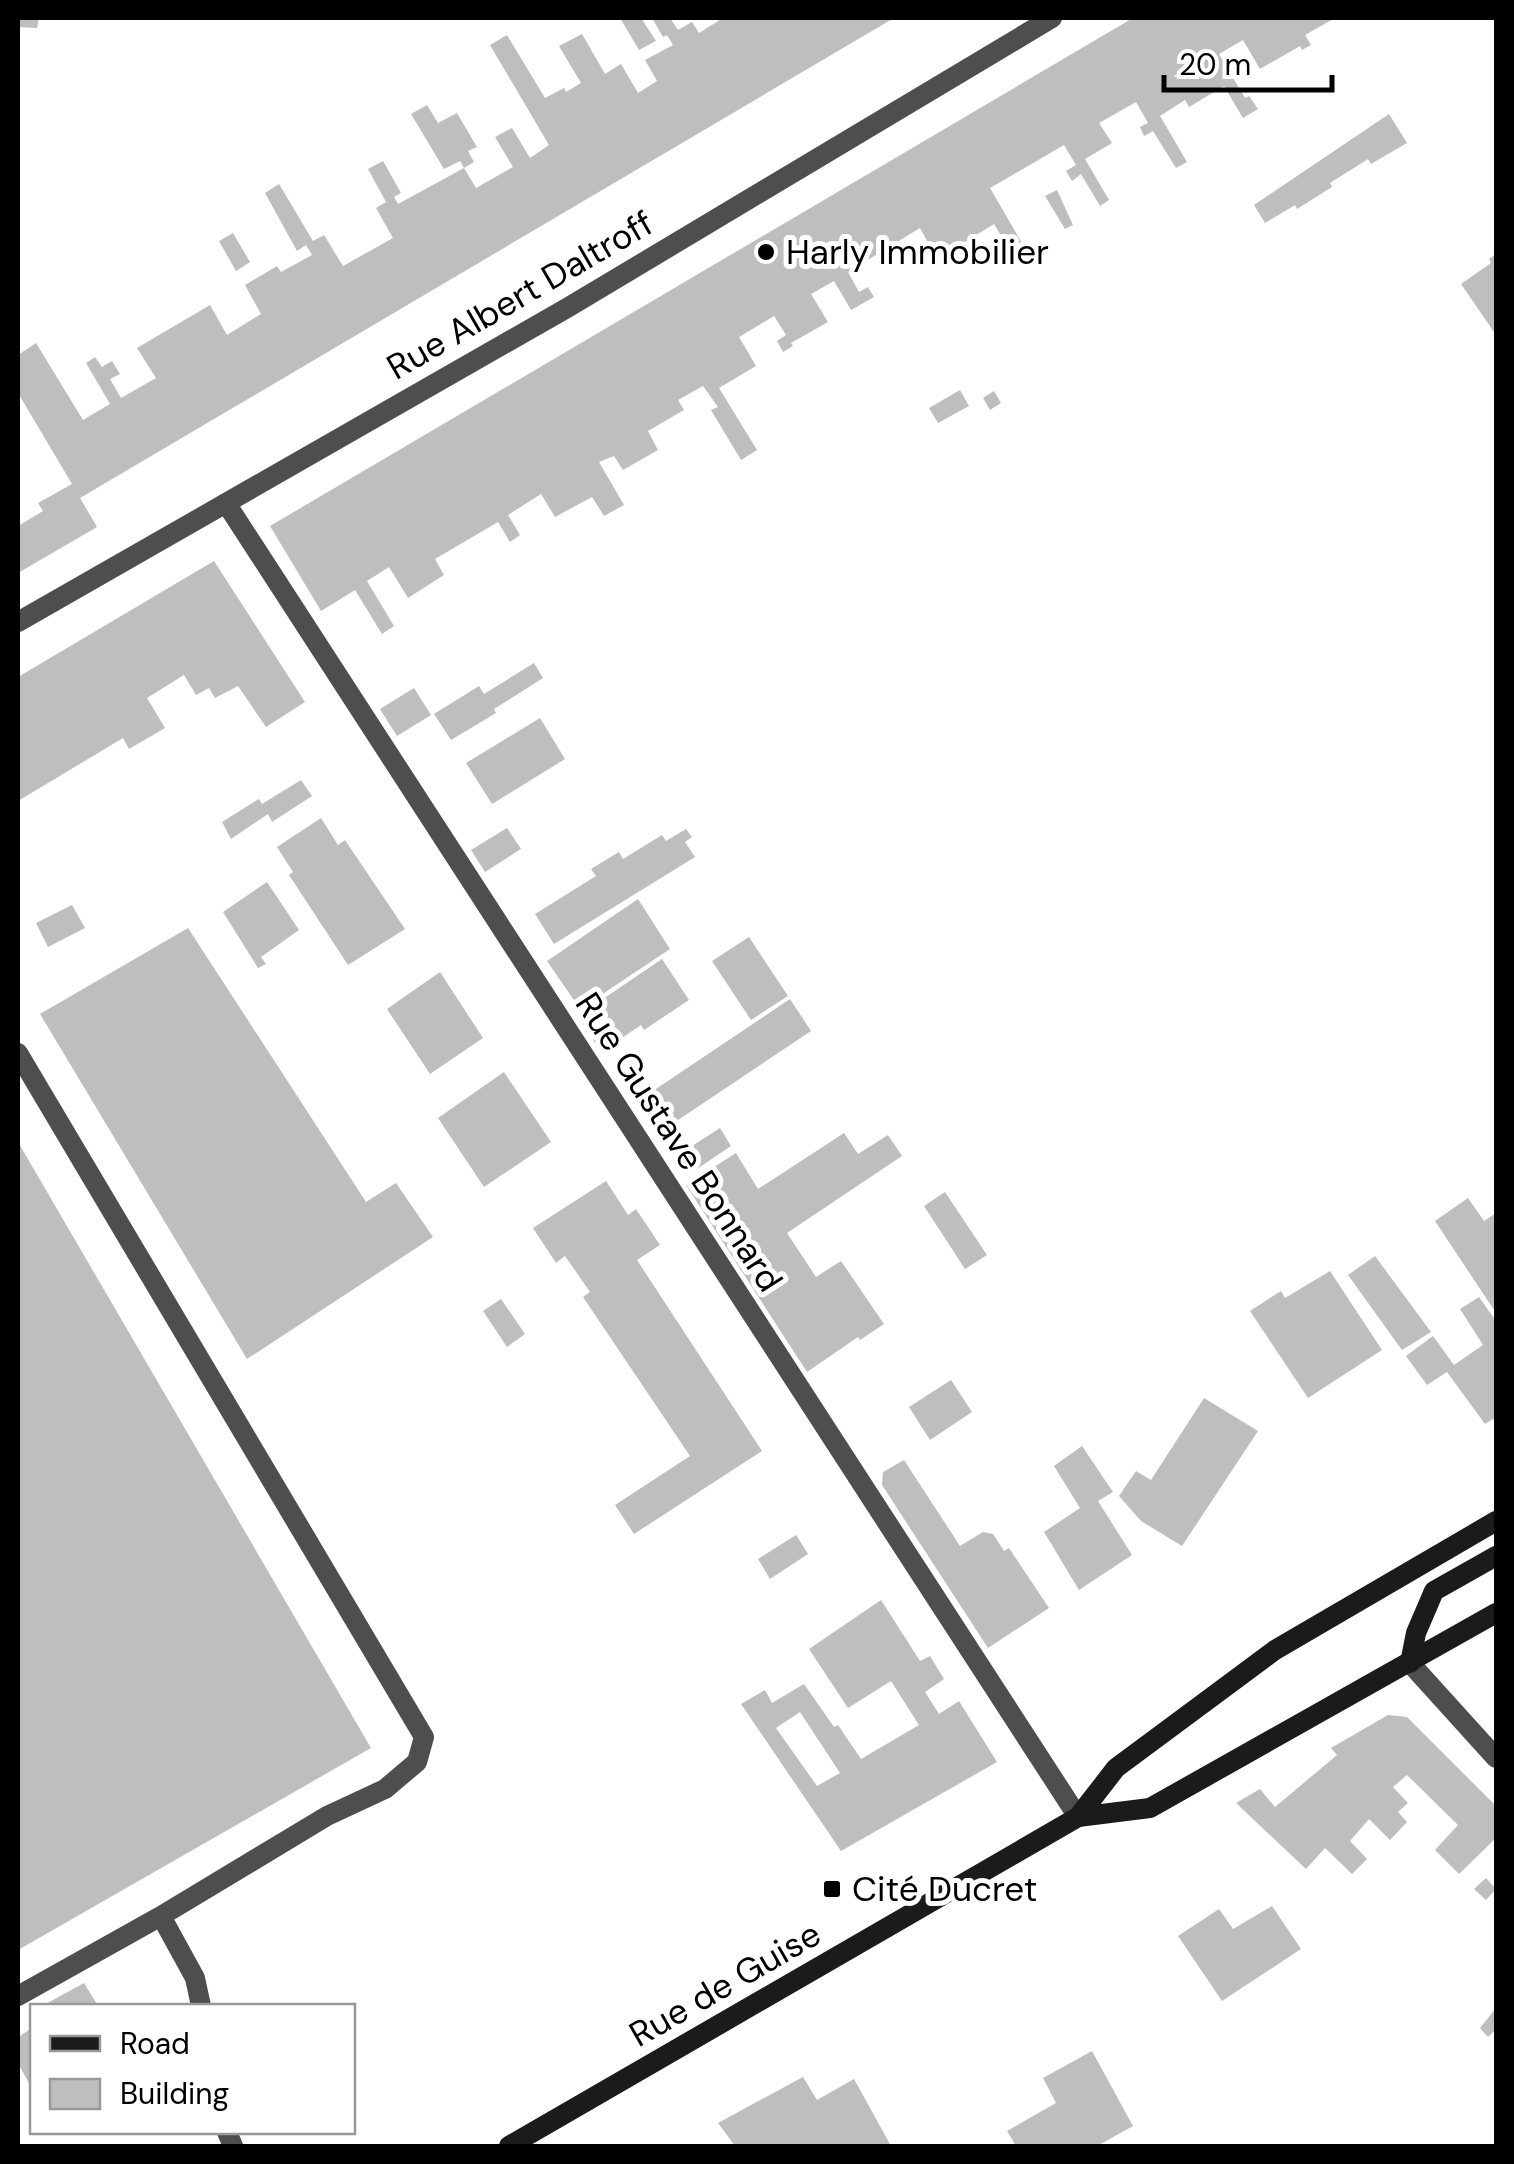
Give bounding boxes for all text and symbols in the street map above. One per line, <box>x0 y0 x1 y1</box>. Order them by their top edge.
scale bar <box>1164 30 1332 92</box>
text: 20 m <box>1179 45 1251 84</box>
street label: Rue Albert Daltroff <box>378 200 662 390</box>
place label: Harly Immobilier <box>786 229 1049 275</box>
marker: Harly Immobilier <box>755 241 777 263</box>
street label: Rue Gustave Bonnard <box>565 984 793 1300</box>
place label: Cité Ducret <box>852 1866 1037 1912</box>
marker: Cité Ducret <box>821 1878 843 1900</box>
street label: Rue de Guise <box>621 1911 829 2057</box>
legend <box>30 2004 355 2134</box>
text: Road <box>120 2024 190 2063</box>
text: Building <box>120 2074 229 2113</box>

